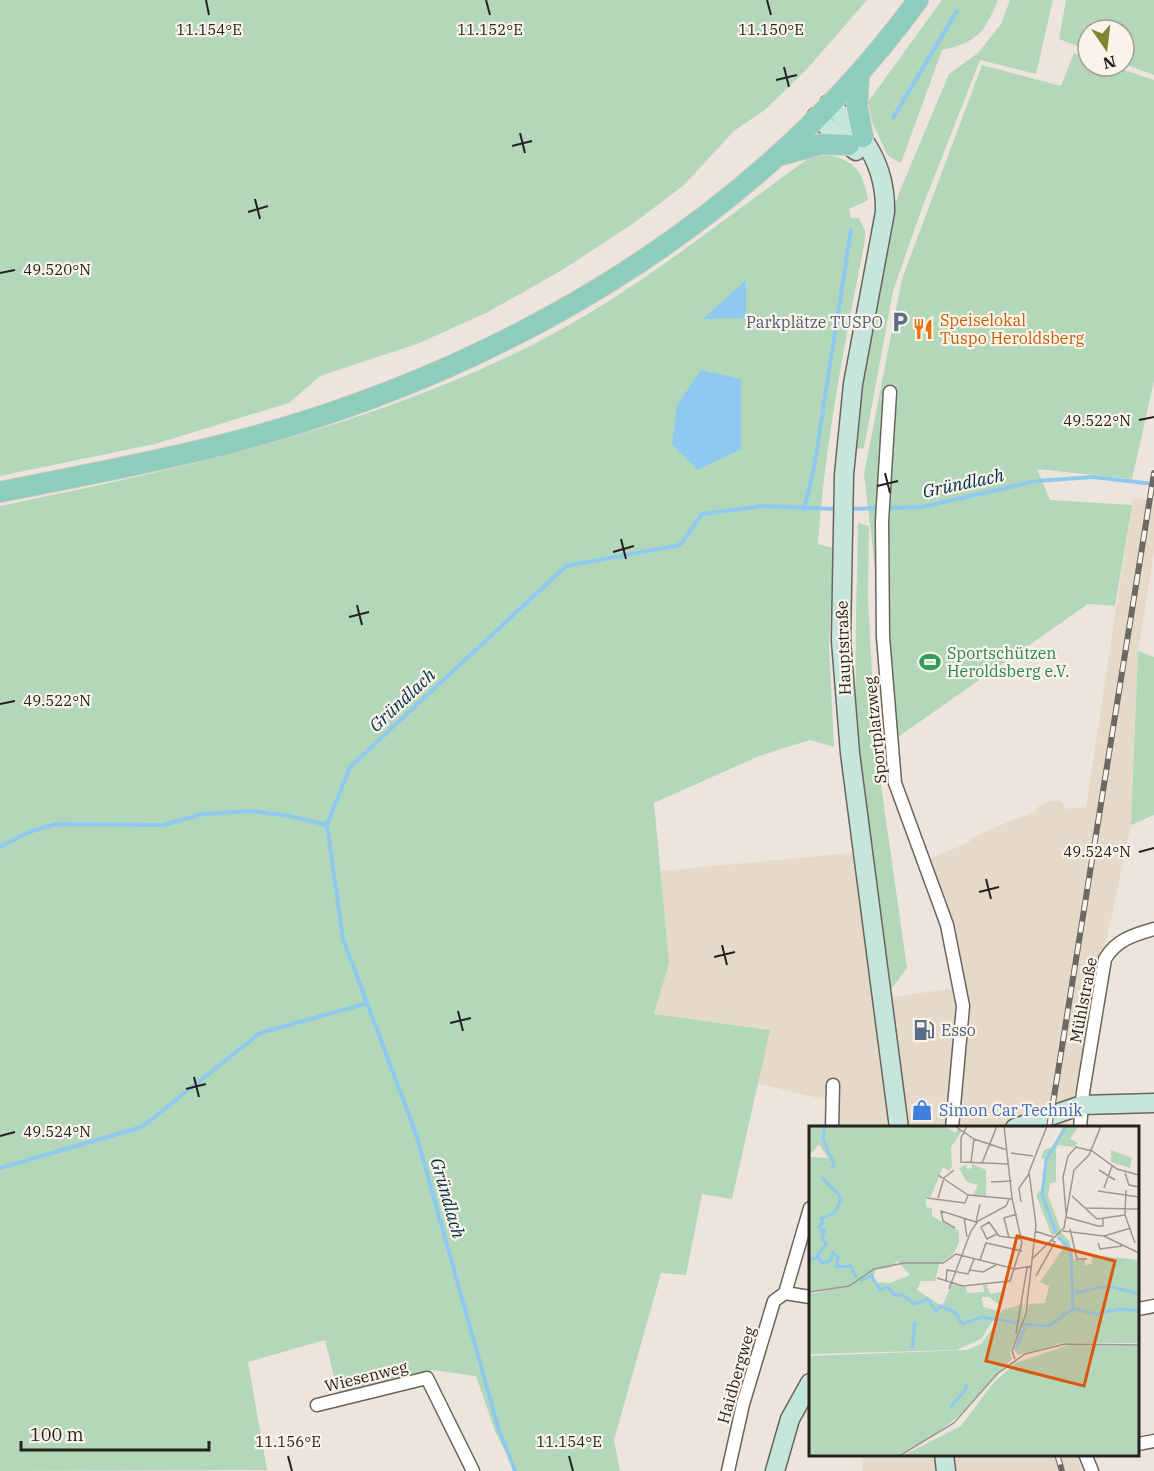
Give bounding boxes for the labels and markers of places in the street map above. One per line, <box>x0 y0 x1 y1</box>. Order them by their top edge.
parking icon: Parkplätze TUSPO <box>888 310 912 334</box>
place label: Speiselokal Tuspo Heroldsberg <box>940 310 1085 348</box>
place label: Parkplätze TUSPO <box>746 312 883 332</box>
restaurant icon: Speiselokal Tuspo Heroldsberg <box>911 317 935 341</box>
place label: Sportschützen Heroldsberg e.V. <box>947 643 1070 681</box>
sports icon: Sportschützen Heroldsberg e.V. <box>918 650 942 674</box>
fuel station icon: Esso <box>912 1018 936 1042</box>
place label: Esso <box>941 1020 976 1040</box>
shop icon: Simon Car Technik <box>910 1098 934 1122</box>
place label: Simon Car Technik <box>939 1100 1083 1120</box>

